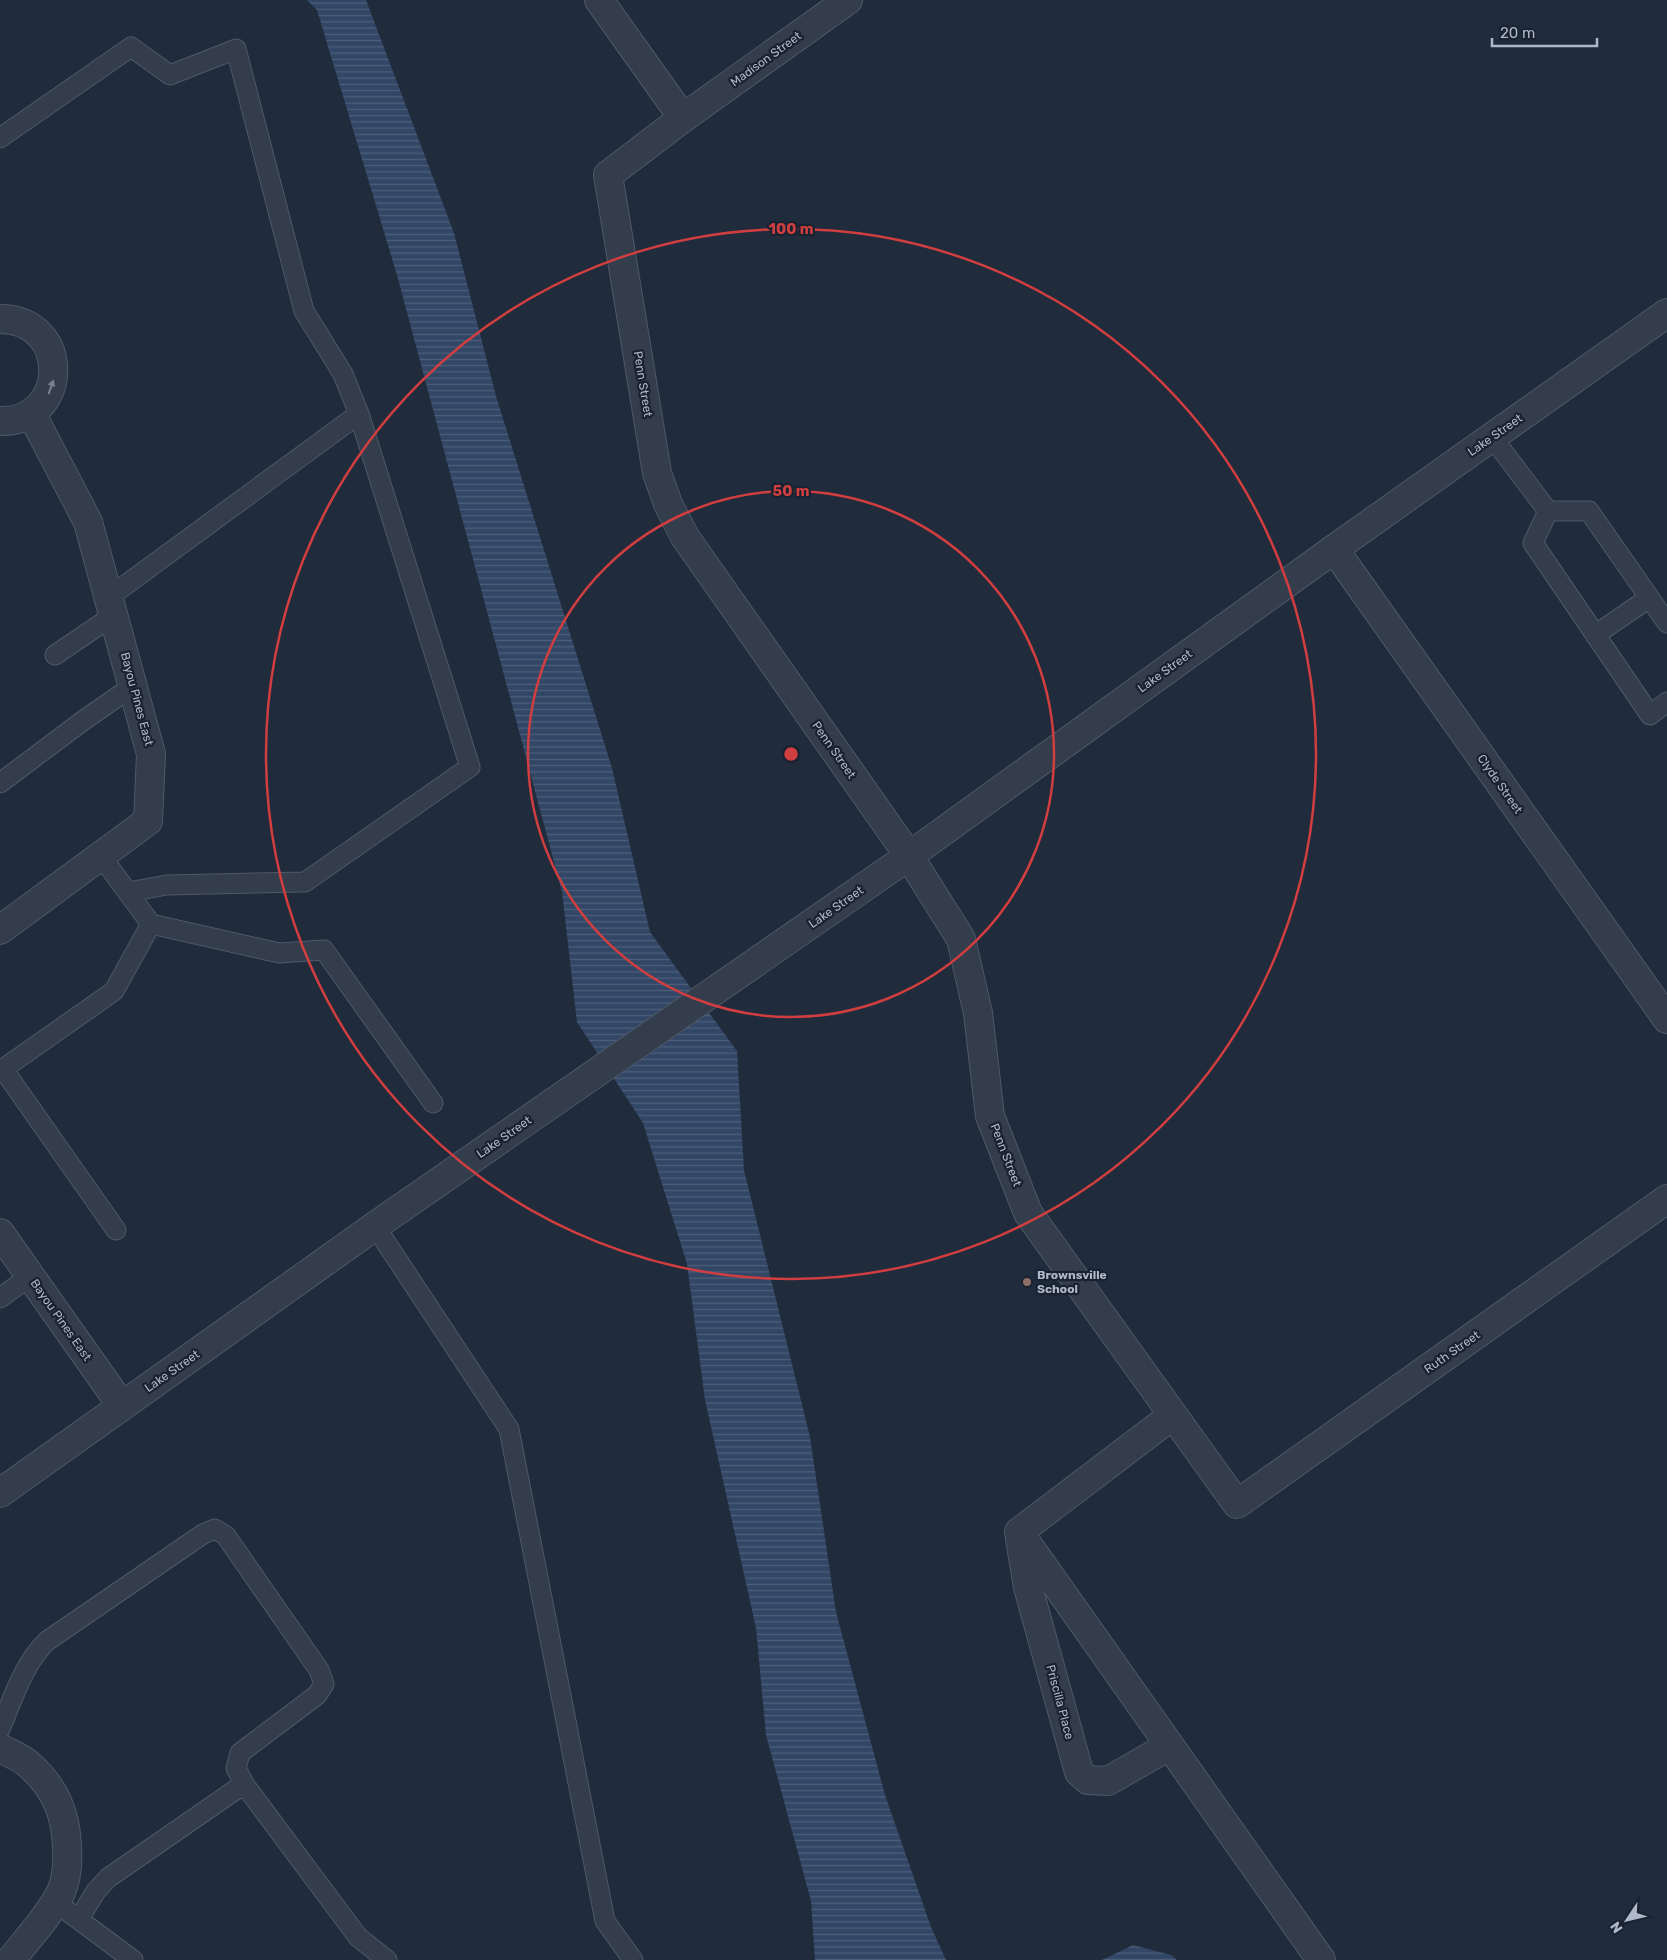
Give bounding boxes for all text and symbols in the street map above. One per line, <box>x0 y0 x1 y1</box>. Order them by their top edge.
scale bar <box>1492 15 1597 47</box>
text: 20 m <box>1500 24 1535 42</box>
street label: Madison Street <box>728 28 804 89</box>
text: 100 m <box>769 220 813 238</box>
street label: Penn Street <box>631 350 655 418</box>
one-way arrow <box>47 379 55 394</box>
street label: Lake Street <box>1465 411 1525 459</box>
text: 50 m <box>773 482 809 500</box>
street label: Lake Street <box>1135 646 1195 695</box>
street label: Bayou Pines East <box>118 651 156 748</box>
street label: Penn Street <box>809 719 859 782</box>
centre of rings <box>782 745 800 763</box>
street label: Clyde Street <box>1475 752 1526 816</box>
street label: Lake Street <box>806 883 866 931</box>
street label: Lake Street <box>474 1113 534 1161</box>
street label: Penn Street <box>988 1121 1025 1189</box>
place label: Brownsville School <box>1037 1268 1107 1296</box>
marker: Brownsville School <box>1021 1276 1033 1288</box>
street label: Bayou Pines East <box>28 1277 95 1364</box>
street label: Ruth Street <box>1421 1328 1483 1376</box>
street label: Lake Street <box>142 1347 202 1395</box>
street label: Priscilla Place <box>1043 1663 1077 1741</box>
north arrow <box>1602 1895 1652 1945</box>
text: N <box>1607 1918 1627 1936</box>

